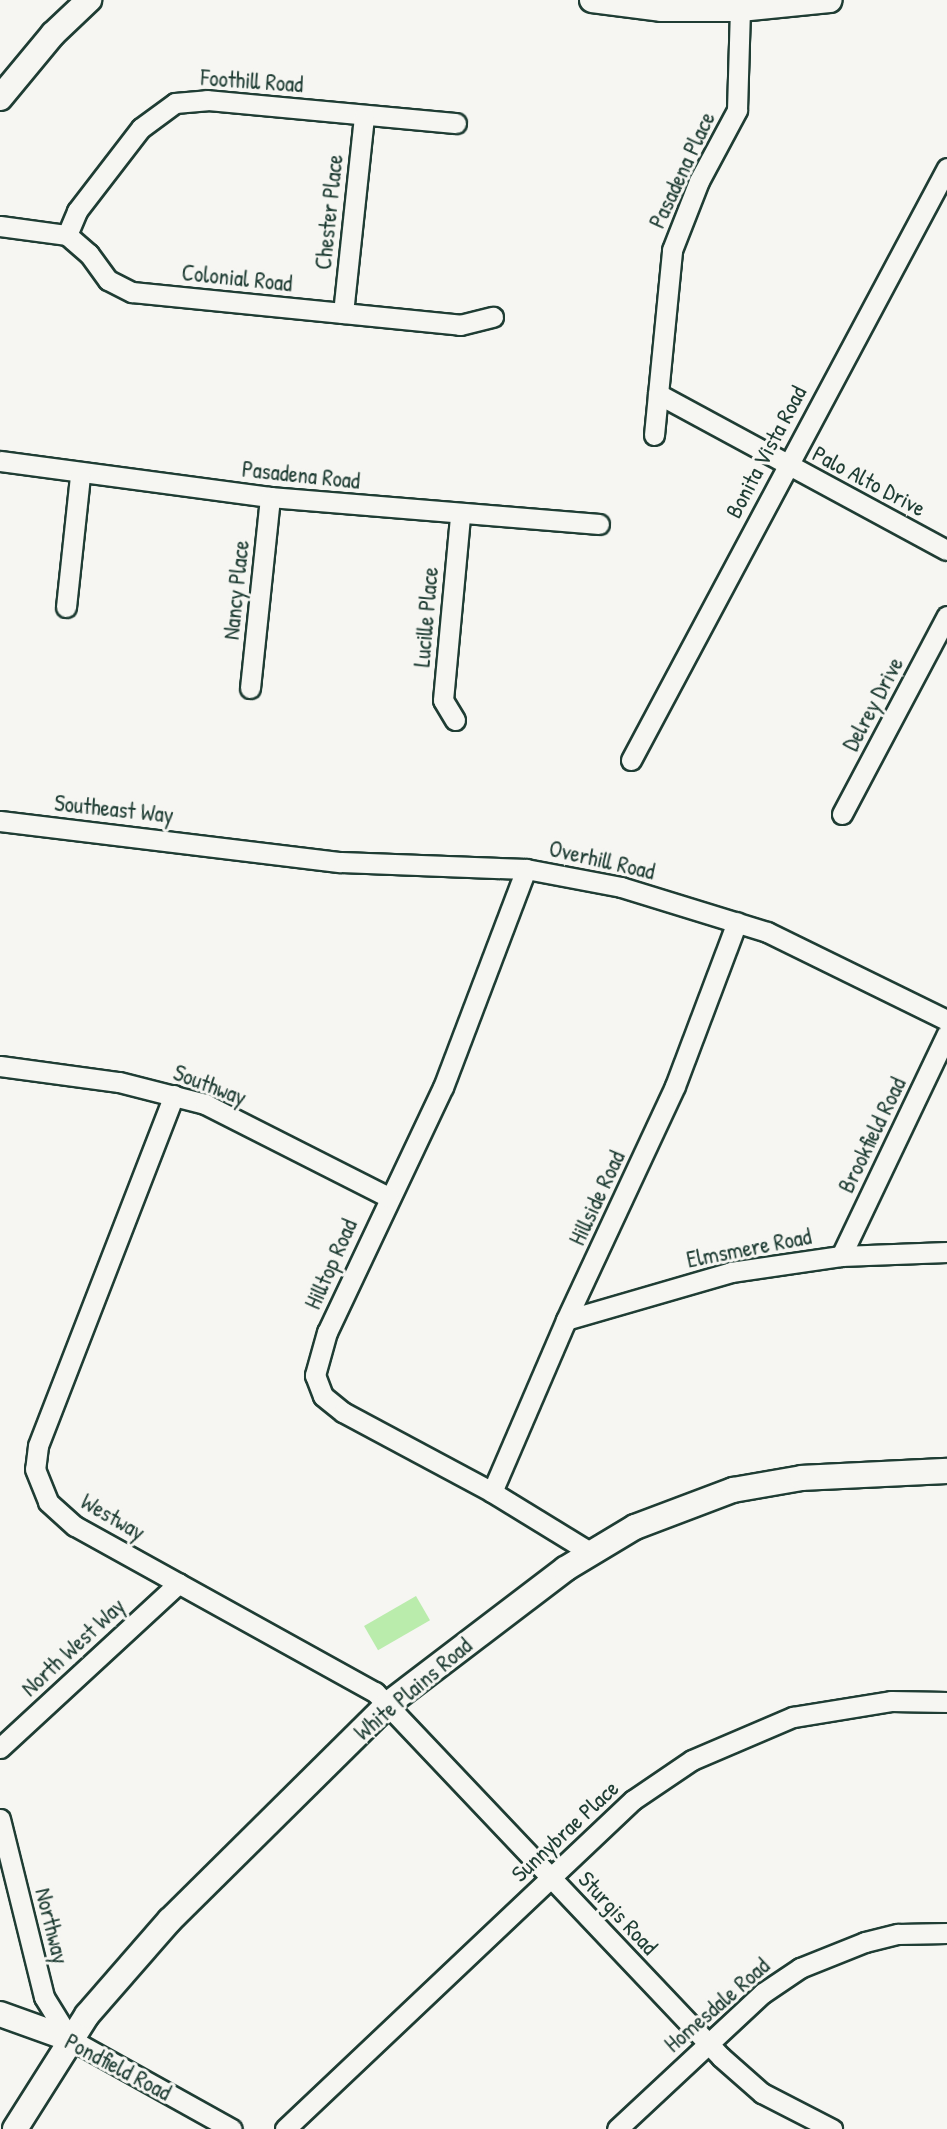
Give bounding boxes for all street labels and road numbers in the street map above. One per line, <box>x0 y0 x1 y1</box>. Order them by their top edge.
street label: Foothill Road <box>200 64 304 98</box>
street label: Pasadena Place <box>643 108 721 232</box>
street label: Chester Place <box>309 153 349 271</box>
street label: Colonial Road <box>180 258 294 298</box>
street label: Bonita Vista Road <box>720 381 812 523</box>
street label: Palo Alto Drive <box>808 440 930 522</box>
street label: Pasadena Road <box>241 455 361 495</box>
street label: Nancy Place <box>217 539 255 641</box>
street label: Lucille Place <box>408 566 444 668</box>
street label: Delrey Drive <box>837 652 909 756</box>
street label: Southeast Way <box>53 789 175 829</box>
street label: Overhill Road <box>546 834 658 886</box>
street label: Southway <box>170 1059 250 1111</box>
street label: Brookfield Road <box>832 1073 912 1197</box>
street label: Hillside Road <box>563 1146 631 1250</box>
street label: Hilltop Road <box>299 1215 363 1313</box>
street label: Elmsmere Road <box>684 1222 814 1274</box>
street label: Westway <box>76 1488 150 1546</box>
street label: North West Way <box>15 1592 131 1702</box>
street label: White Plains Road <box>349 1632 477 1746</box>
street label: Sunnybrae Place <box>506 1774 624 1888</box>
street label: Sturgis Road <box>573 1866 663 1960</box>
street label: Northway <box>29 1885 75 1967</box>
street label: Homesdale Road <box>659 1952 775 2058</box>
street label: Pondfield Road <box>60 2028 176 2106</box>

